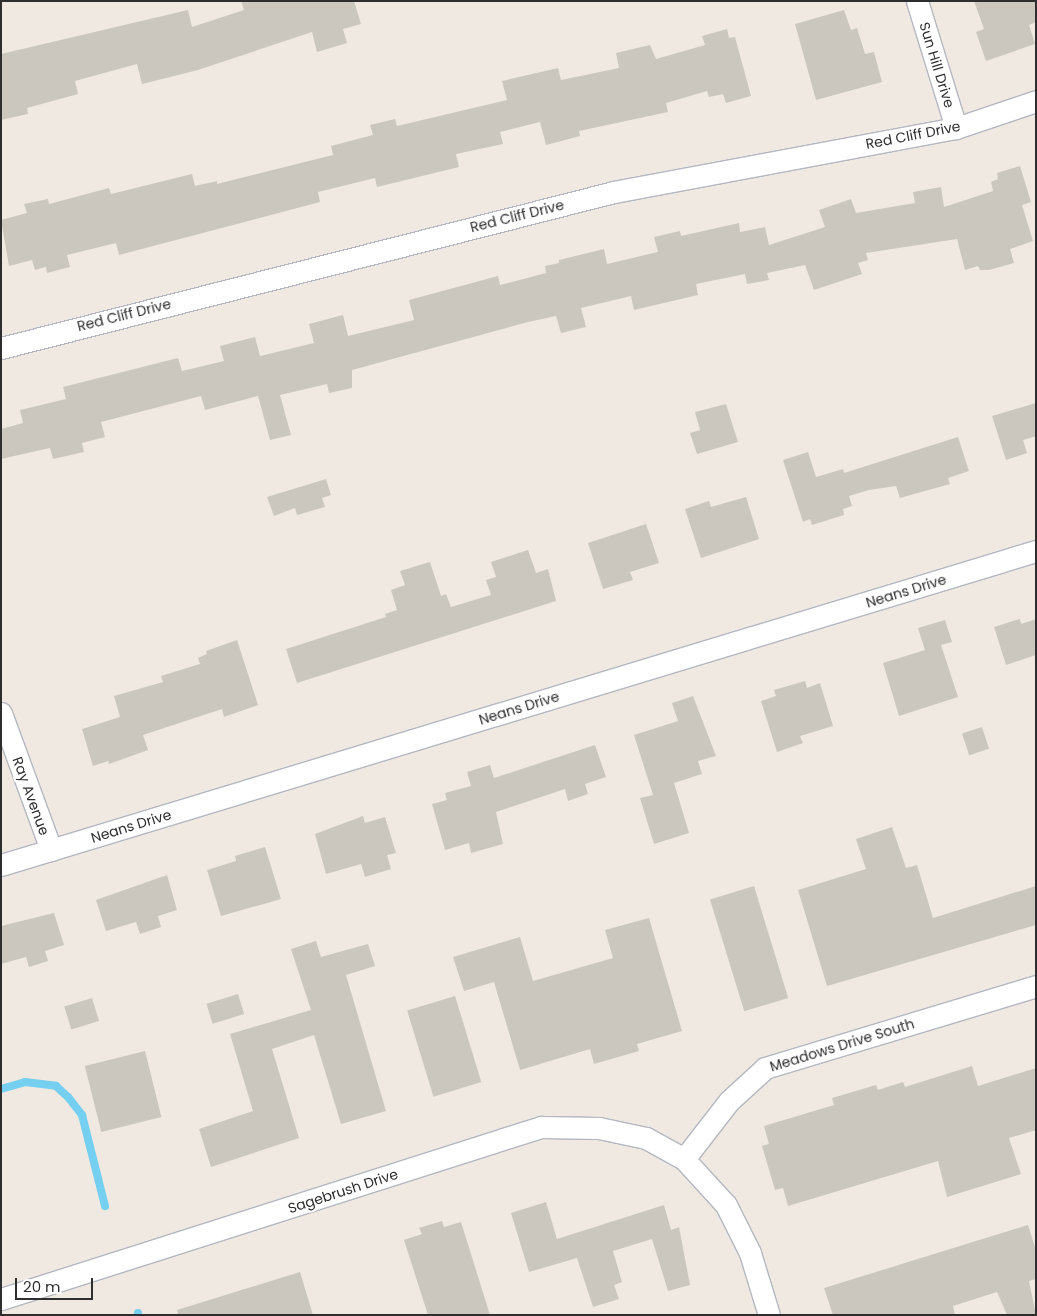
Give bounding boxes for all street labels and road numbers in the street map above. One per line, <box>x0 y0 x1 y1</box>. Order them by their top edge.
street label: Sun Hill Drive <box>916 20 958 110</box>
street label: Red Cliff Drive <box>864 118 962 152</box>
street label: Red Cliff Drive <box>468 196 566 236</box>
street label: Red Cliff Drive <box>75 295 173 335</box>
street label: Neans Drive <box>864 571 948 611</box>
street label: Neans Drive <box>477 688 561 728</box>
street label: Ray Avenue <box>9 755 53 837</box>
street label: Neans Drive <box>89 806 173 846</box>
street label: Meadows Drive South <box>768 1015 916 1075</box>
street label: Sagebrush Drive <box>286 1165 400 1217</box>

